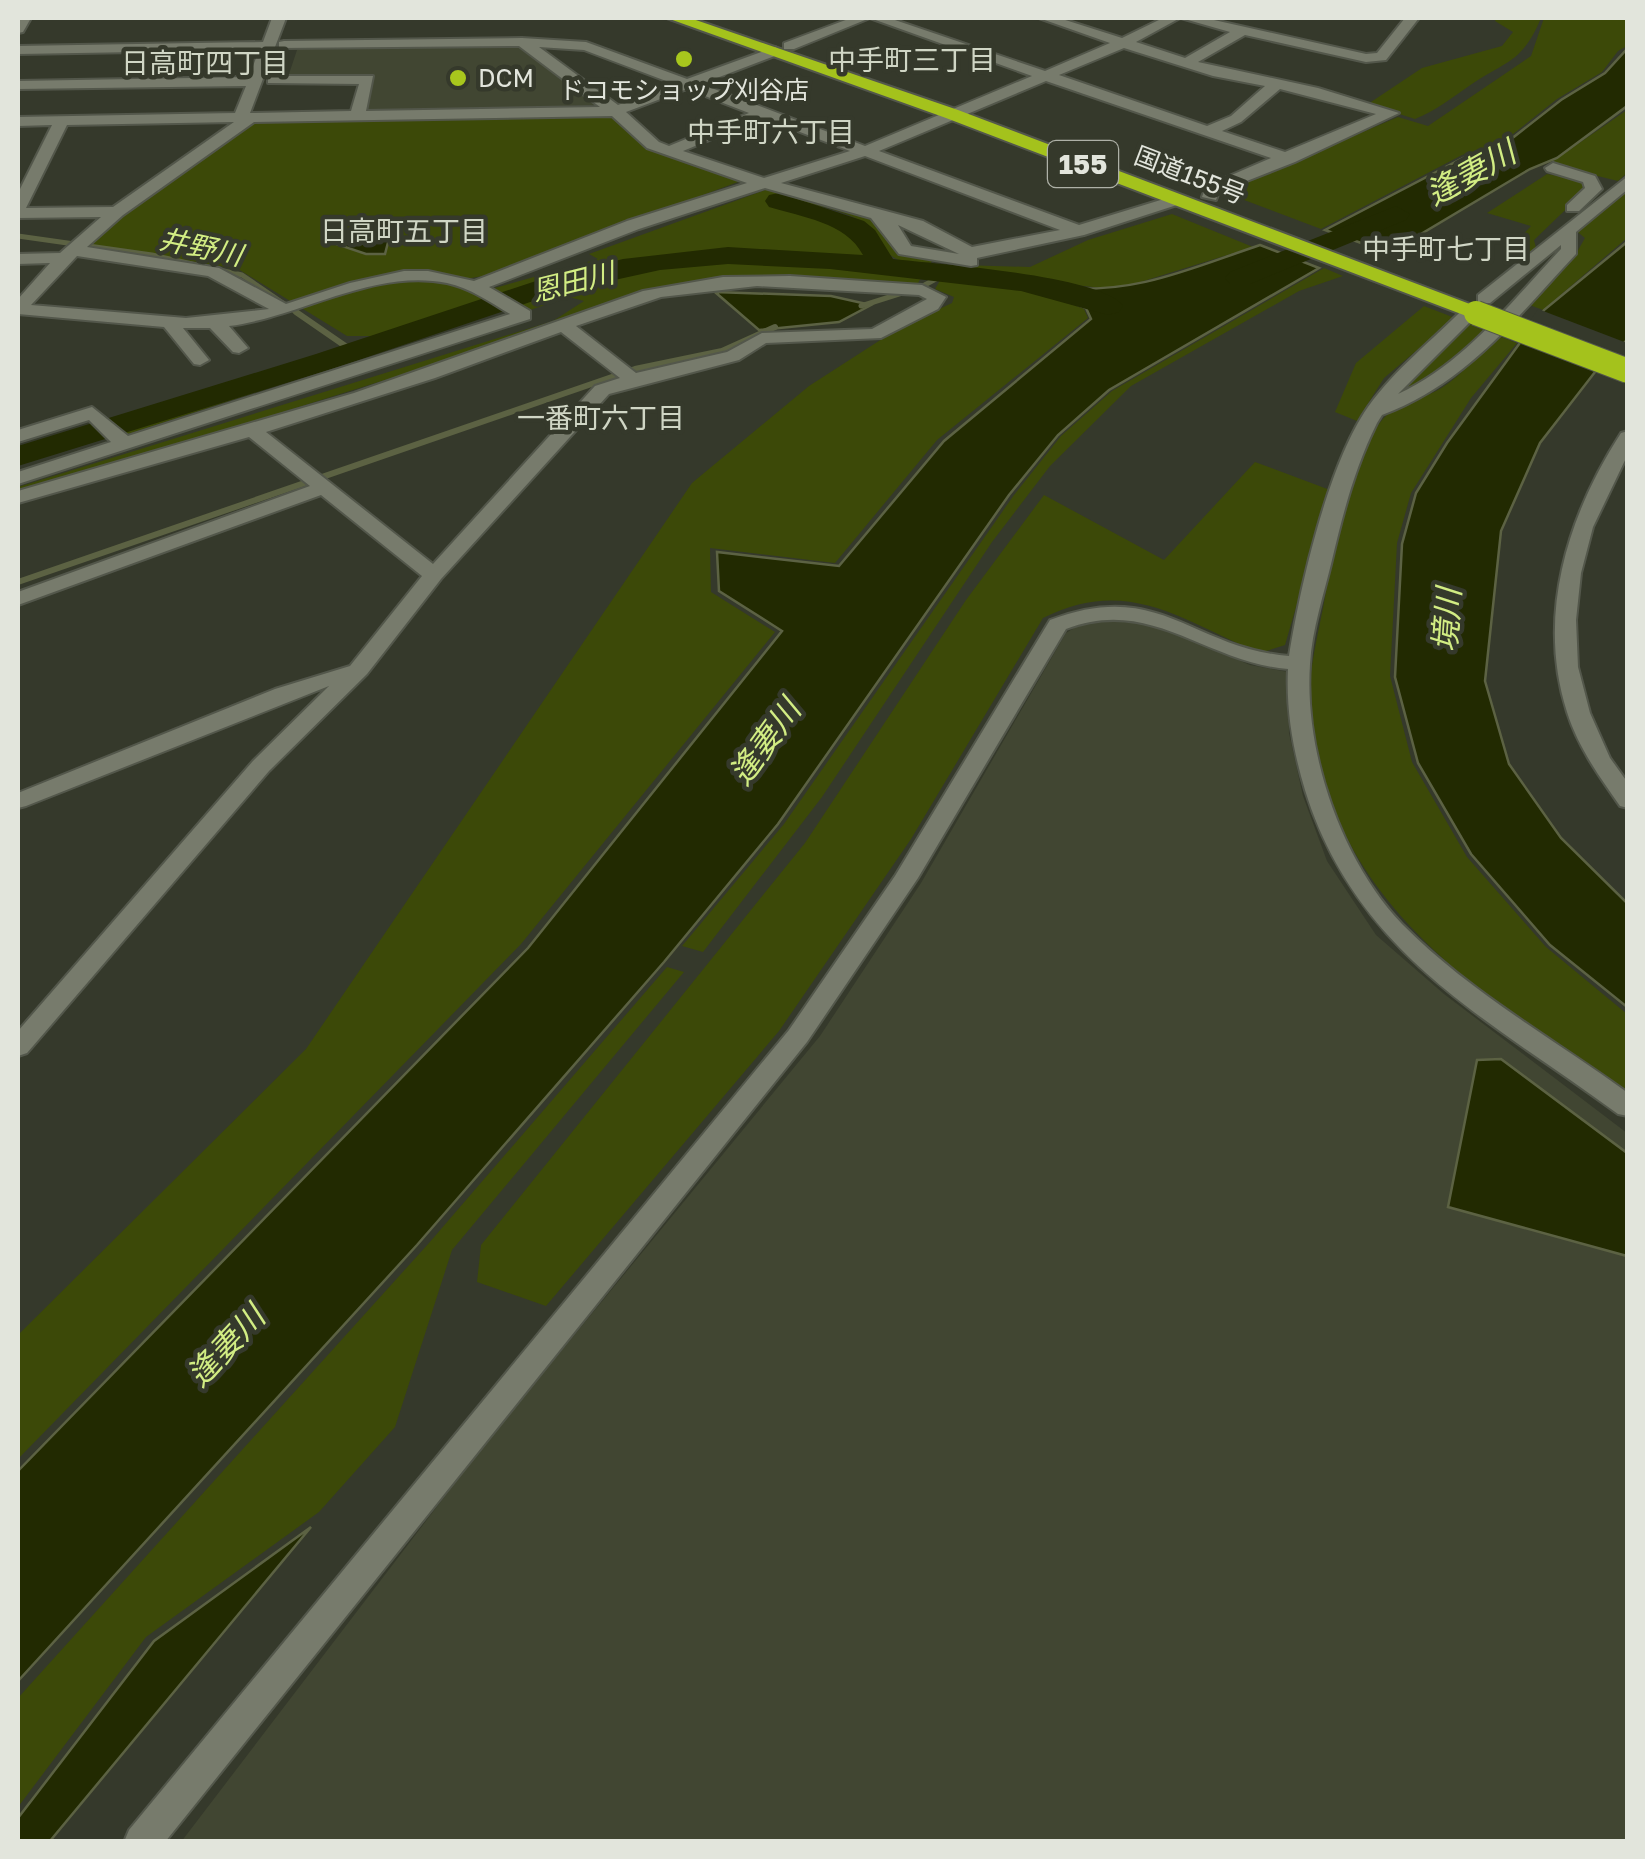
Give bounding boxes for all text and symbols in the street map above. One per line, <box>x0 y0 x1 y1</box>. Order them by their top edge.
district label: 中手町三丁目 <box>828 43 996 76</box>
district label: 日高町四丁目 <box>121 46 289 79</box>
marker: ドコモショップ刈谷店 <box>673 48 695 70</box>
place label: DCM <box>478 62 534 93</box>
marker: DCM <box>447 67 469 89</box>
place label: ドコモショップ刈谷店 <box>559 74 809 105</box>
district label: 中手町六丁目 <box>687 115 855 148</box>
water label: 逢妻川 <box>1419 131 1524 212</box>
street label: 国道155号 <box>1130 139 1250 210</box>
road number: 155 <box>1048 141 1118 187</box>
district label: 日高町五丁目 <box>320 214 488 247</box>
water label: 井野川 <box>157 222 249 272</box>
district label: 中手町七丁目 <box>1362 232 1530 265</box>
water label: 恩田川 <box>528 255 621 308</box>
district label: 一番町六丁目 <box>517 401 685 434</box>
water label: 境川 <box>1425 584 1467 653</box>
water label: 逢妻川 <box>721 689 810 791</box>
water label: 逢妻川 <box>179 1295 274 1393</box>

